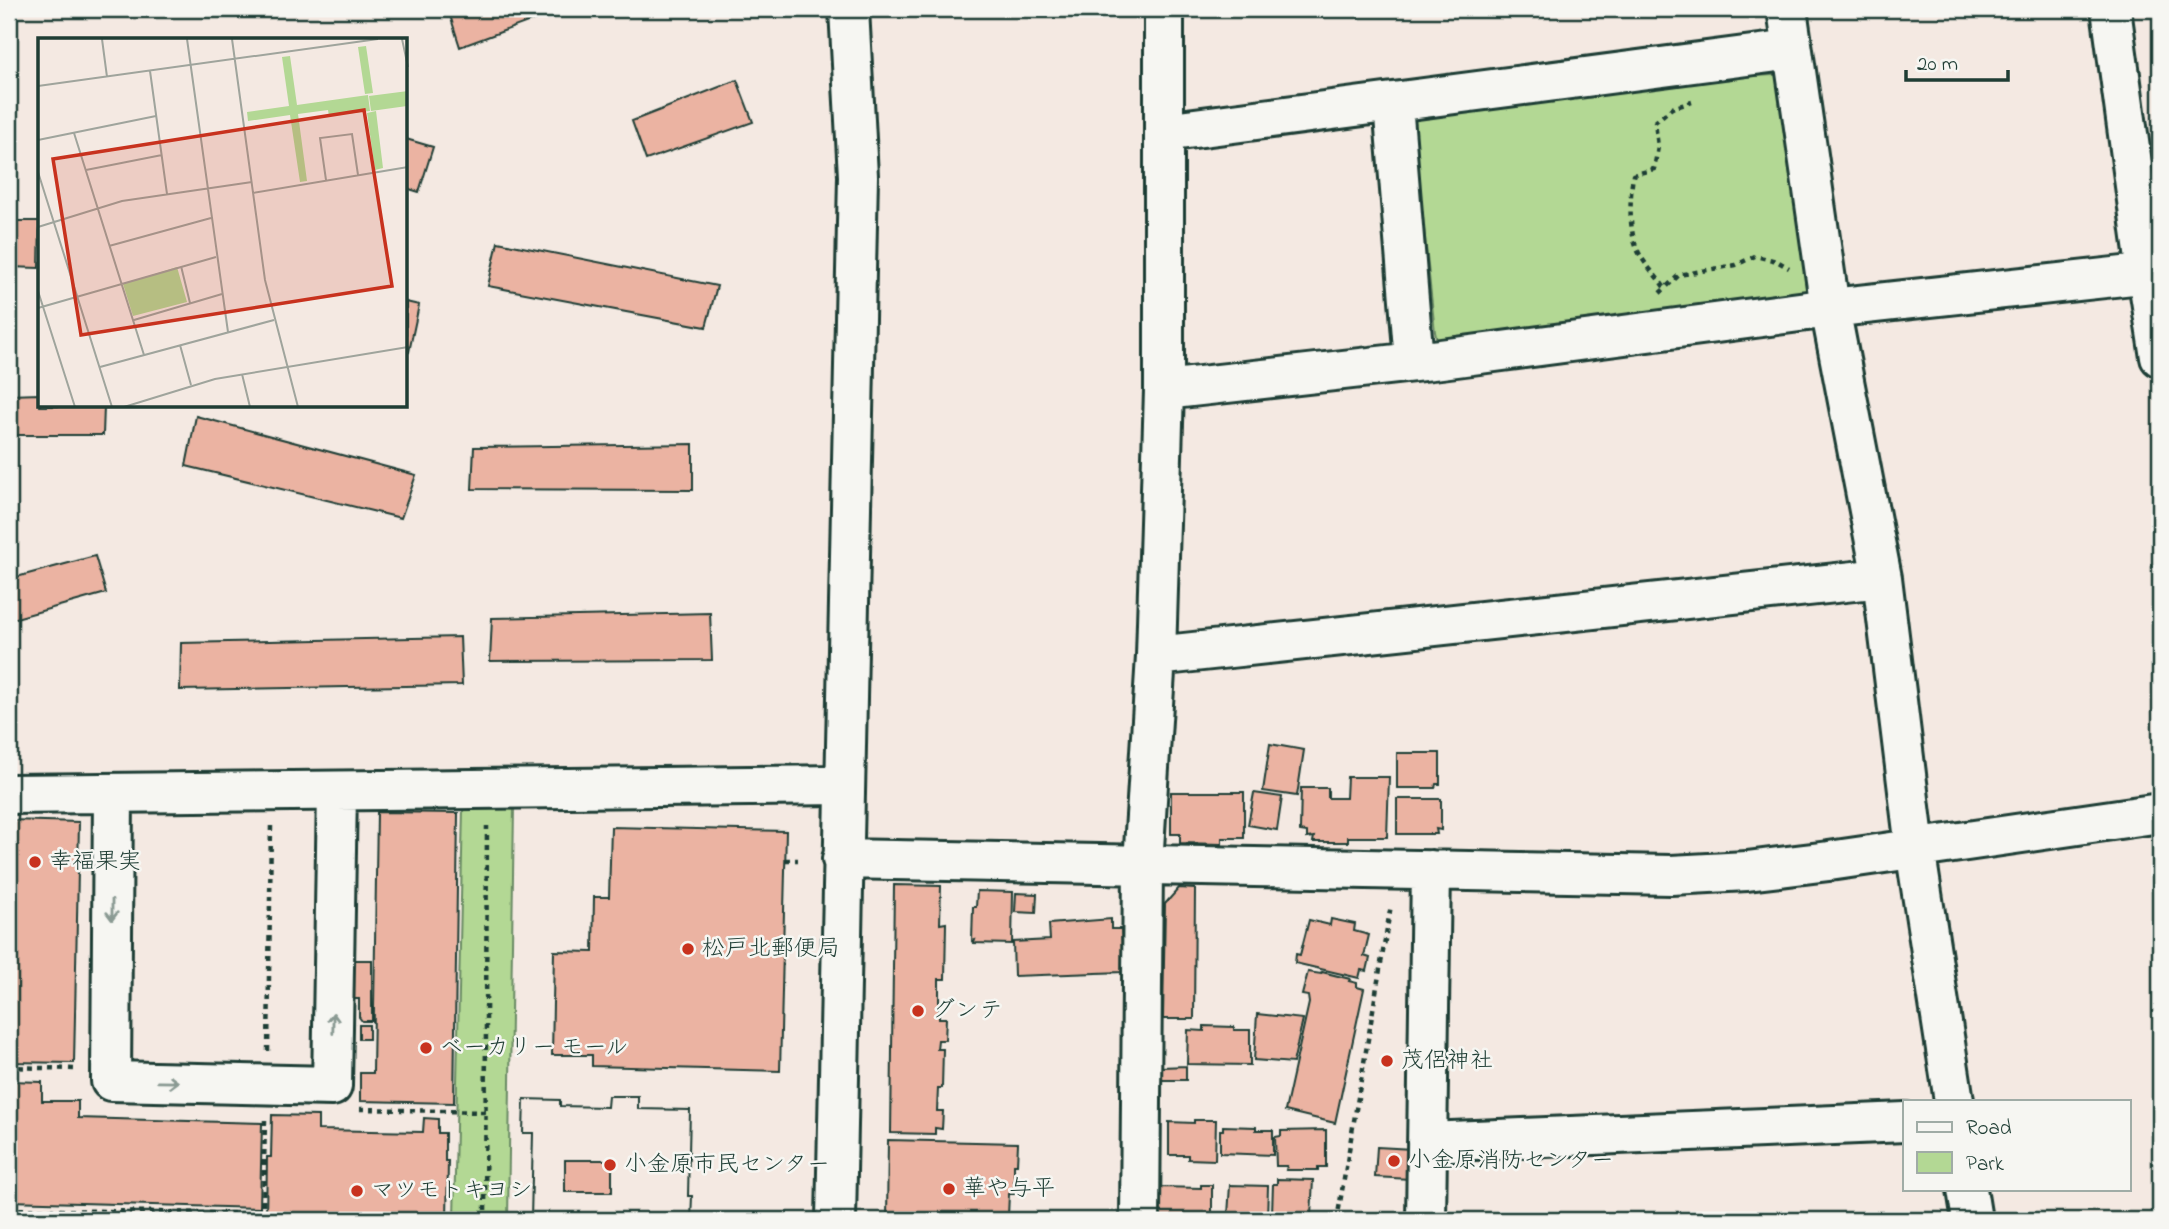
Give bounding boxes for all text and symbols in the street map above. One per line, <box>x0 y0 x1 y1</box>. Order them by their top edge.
inset map <box>38 38 408 408</box>
scale bar <box>1906 38 2008 82</box>
text: 20 m <box>1917 50 1958 80</box>
place label: 幸福果実 <box>49 846 141 879</box>
marker: 幸福果実 <box>27 854 43 870</box>
one-way arrow <box>105 899 119 922</box>
place label: 松戸北郵便局 <box>702 933 840 966</box>
marker: 松戸北郵便局 <box>680 941 696 957</box>
place label: グンテ <box>932 995 1002 1028</box>
marker: グンテ <box>910 1003 926 1019</box>
one-way arrow <box>326 1012 340 1035</box>
place label: ベーカリー モール <box>440 1032 628 1065</box>
marker: ベーカリー モール <box>418 1040 434 1056</box>
place label: 茂侶神社 <box>1401 1045 1493 1078</box>
marker: 茂侶神社 <box>1379 1053 1395 1069</box>
one-way arrow <box>156 1075 179 1089</box>
legend <box>1903 1100 2130 1190</box>
text: Road <box>1966 1114 2012 1144</box>
place label: 小金原消防センター <box>1408 1145 1614 1178</box>
place label: 小金原市民センター <box>624 1149 830 1182</box>
text: Park <box>1966 1150 2005 1180</box>
marker: 小金原消防センター <box>1386 1153 1402 1169</box>
marker: 小金原市民センター <box>602 1157 618 1173</box>
place label: 華や与平 <box>963 1173 1055 1206</box>
place label: マツモトキヨシ <box>371 1175 532 1208</box>
marker: 華や与平 <box>941 1181 957 1197</box>
marker: マツモトキヨシ <box>349 1183 365 1199</box>

